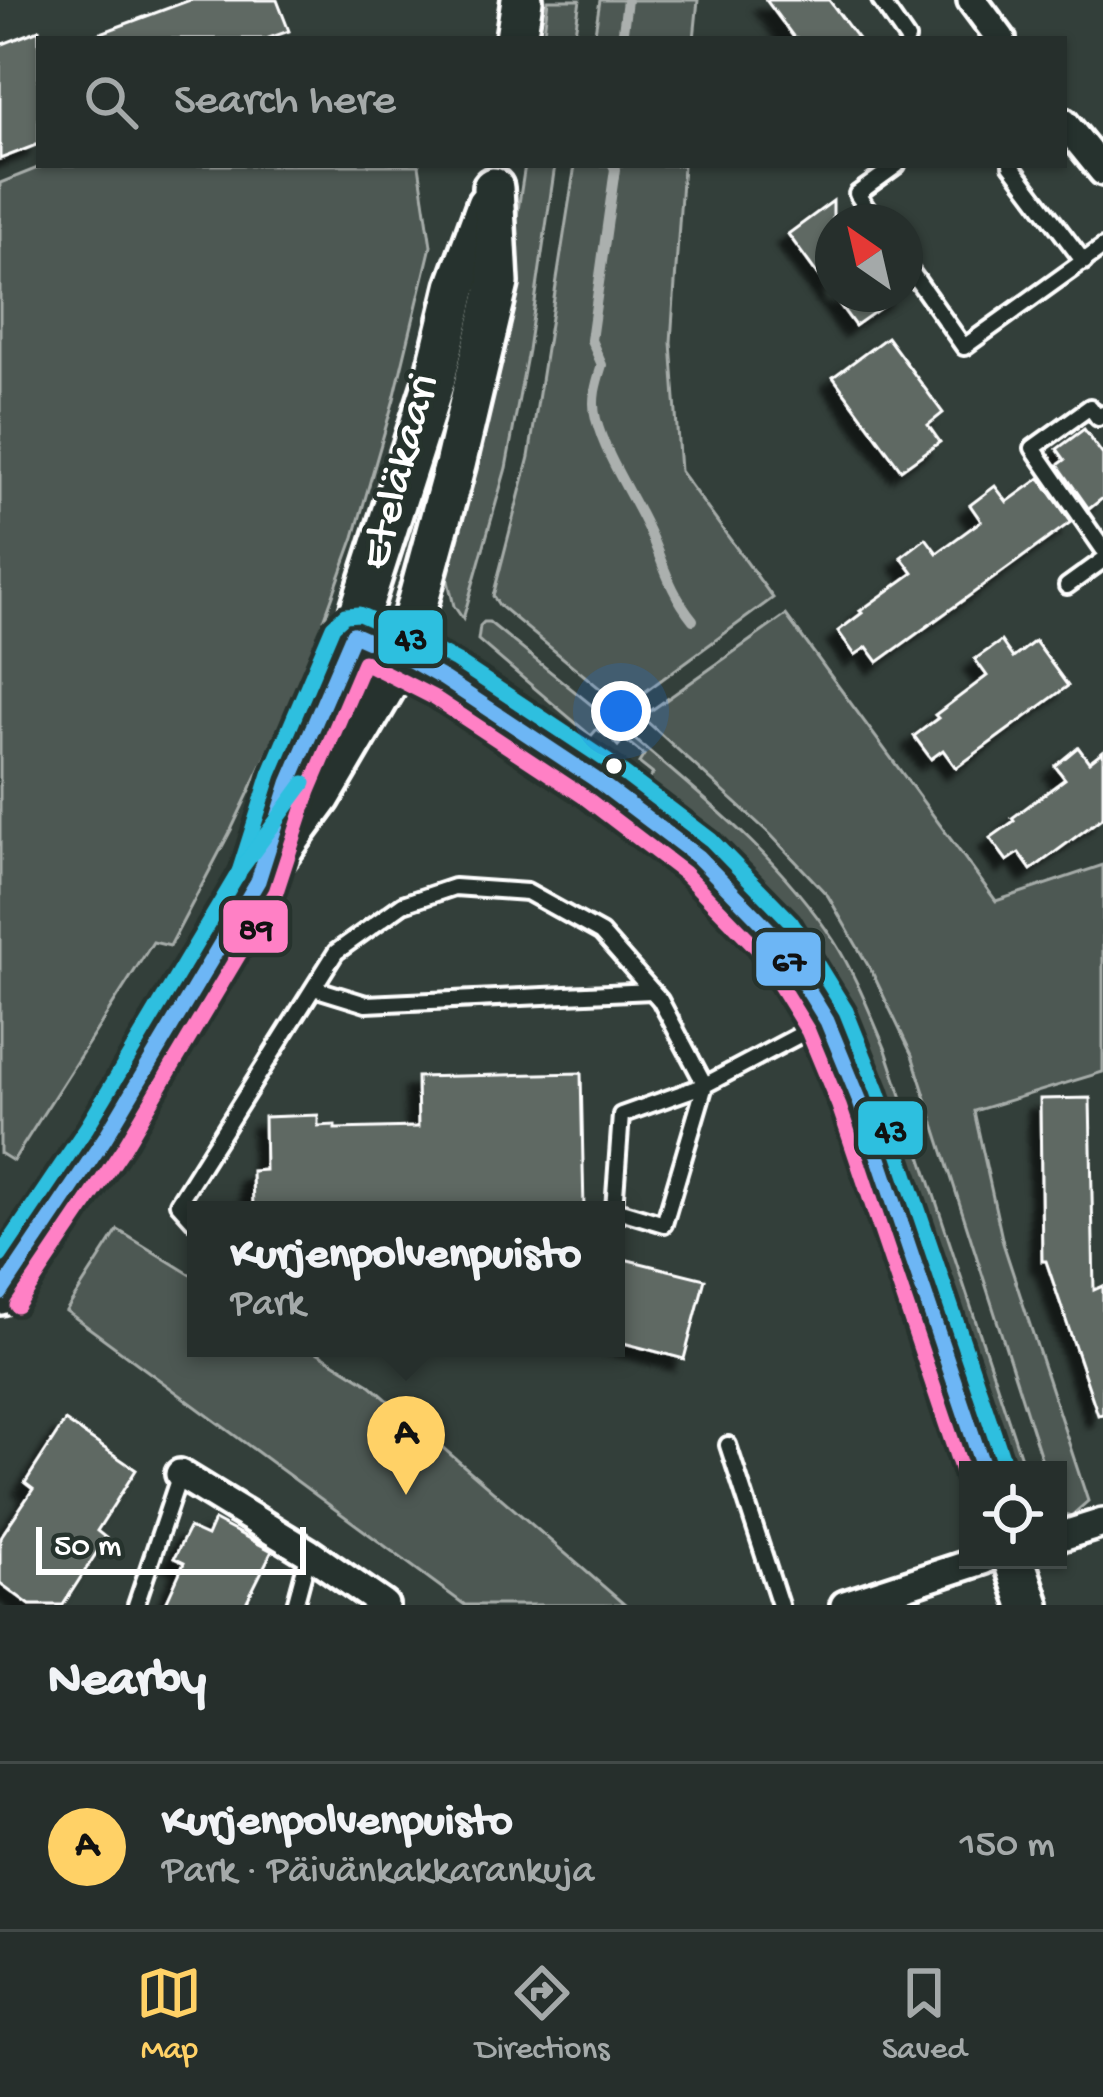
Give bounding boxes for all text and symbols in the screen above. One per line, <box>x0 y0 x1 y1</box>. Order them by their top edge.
search box <box>36 36 1067 168</box>
icon: search <box>78 69 144 135</box>
text: Search here <box>174 76 396 129</box>
north arrow <box>815 204 923 312</box>
street label: Eteläkaari <box>350 368 454 576</box>
line badge: 43 <box>376 608 445 666</box>
text: 43 <box>394 623 427 661</box>
your location <box>591 681 651 741</box>
unlabelled marker <box>603 755 625 777</box>
line badge: 89 <box>221 898 290 955</box>
text: 89 <box>239 913 274 951</box>
line badge: 67 <box>754 930 823 988</box>
text: 67 <box>772 945 808 983</box>
line badge: 43 <box>856 1099 925 1157</box>
text: 43 <box>874 1115 907 1153</box>
popup <box>187 1201 625 1357</box>
text: Kurjenpolvenpuisto <box>231 1230 581 1283</box>
text: Park <box>231 1283 305 1329</box>
pin: A <box>367 1396 445 1495</box>
map controls <box>959 1461 1067 1569</box>
button: locate <box>959 1461 1067 1569</box>
scale bar <box>36 1521 306 1574</box>
text: 50 m <box>54 1529 121 1567</box>
text: Nearby <box>48 1653 206 1713</box>
text: Kurjenpolvenpuisto <box>162 1797 513 1850</box>
text: A <box>75 1824 99 1870</box>
text: 150 m <box>960 1824 1055 1870</box>
text: Park · Päivänkakkarankuja <box>162 1850 594 1896</box>
tab: Map <box>136 1960 202 2070</box>
tab: Directions <box>475 1960 609 2070</box>
tab: Saved <box>882 1960 967 2070</box>

